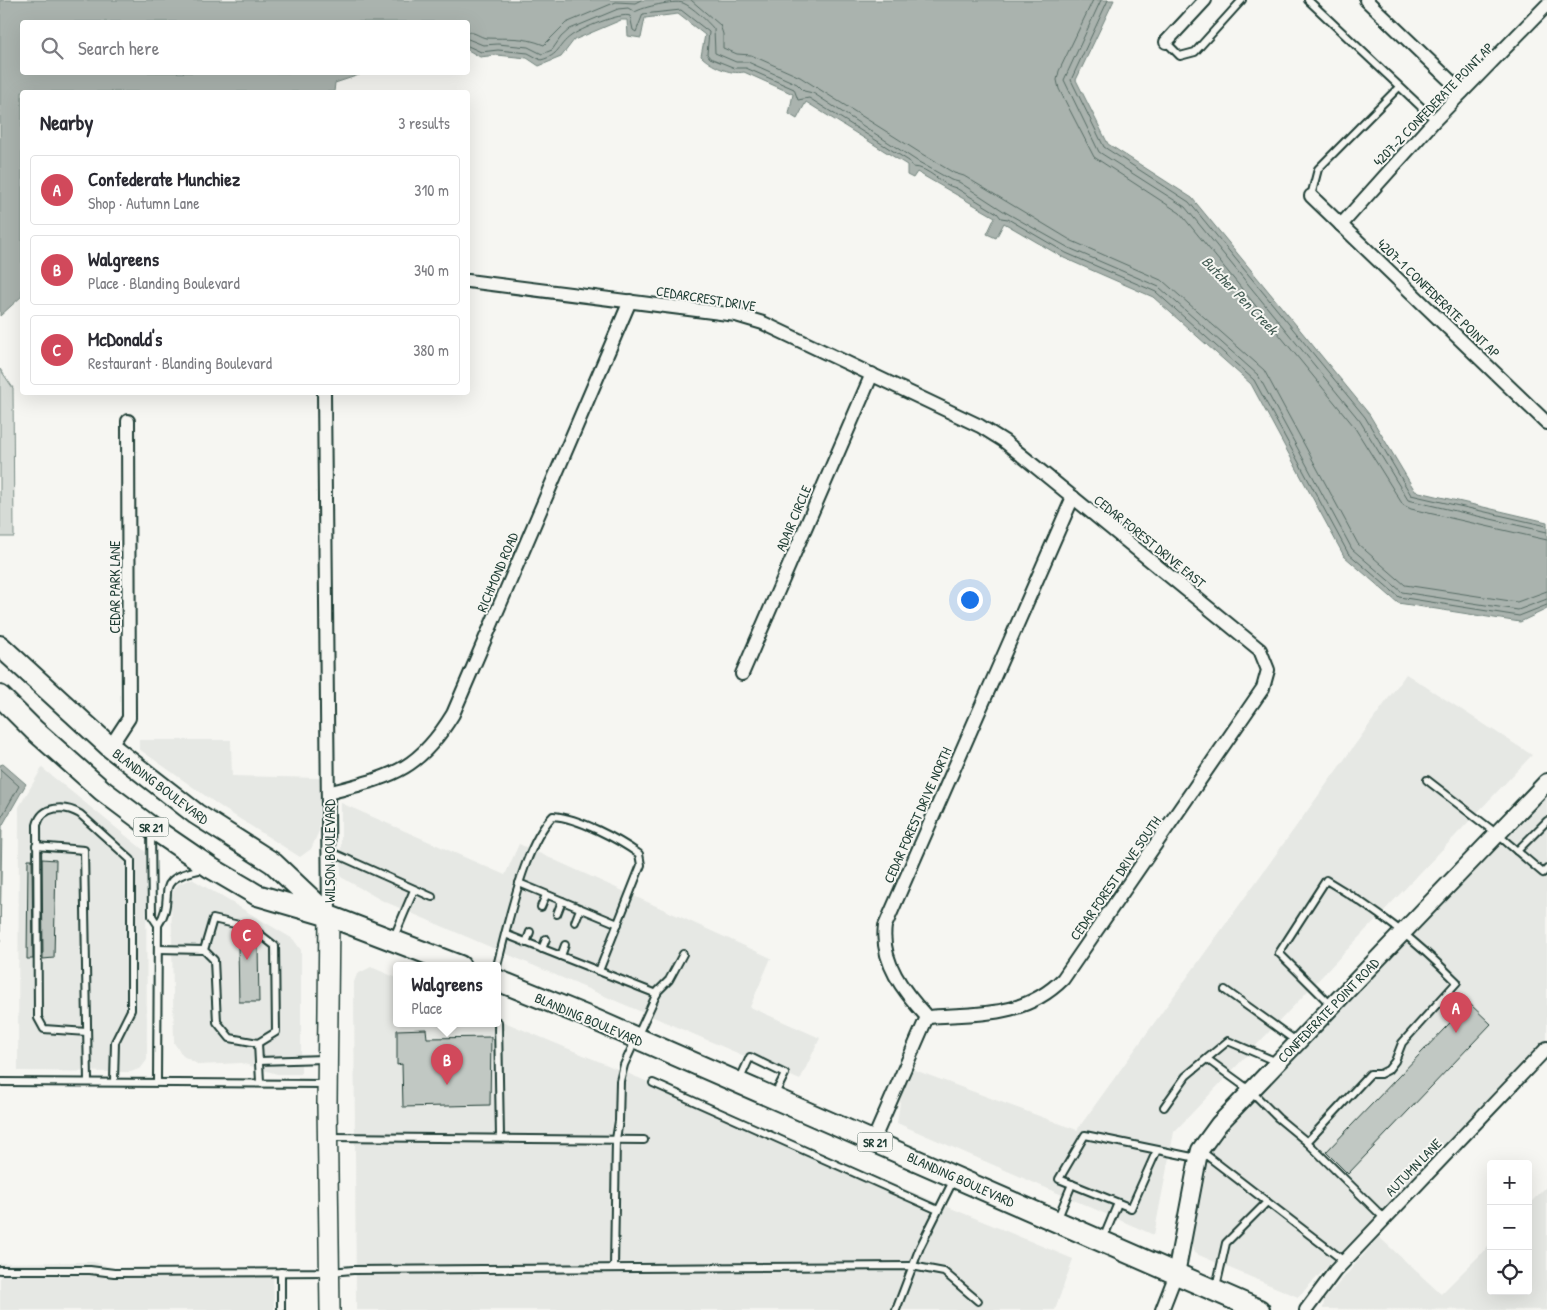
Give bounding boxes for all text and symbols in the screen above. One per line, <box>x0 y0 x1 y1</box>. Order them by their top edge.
search box <box>20 20 470 75</box>
icon: search <box>38 34 66 62</box>
text: Search here <box>78 35 159 61</box>
street label: 4207-2 CONFEDERATE POINT AP <box>1369 38 1497 170</box>
text: Nearby <box>40 108 93 137</box>
text: 3 results <box>398 112 450 134</box>
text: Confederate Munchiez <box>88 166 240 192</box>
text: A <box>53 179 61 201</box>
text: 310 m <box>414 179 449 201</box>
text: Shop · Autumn Lane <box>88 192 200 214</box>
street label: 4207-1 CONFEDERATE POINT AP <box>1373 234 1505 362</box>
text: Walgreens <box>88 246 159 272</box>
water label: Butcher Pen Creek <box>1197 251 1284 340</box>
text: B <box>53 259 61 281</box>
text: 340 m <box>414 259 449 281</box>
text: Place · Blanding Boulevard <box>88 272 240 294</box>
street label: CEDARCREST DRIVE <box>655 281 757 315</box>
text: McDonald's <box>88 326 162 352</box>
text: C <box>53 339 61 361</box>
text: 380 m <box>413 339 449 361</box>
text: Restaurant · Blanding Boulevard <box>88 352 272 374</box>
street label: ADAIR CIRCLE <box>771 482 815 554</box>
street label: CEDAR FOREST DRIVE EAST <box>1090 490 1210 592</box>
street label: RICHMOND ROAD <box>472 529 522 615</box>
street label: CEDAR PARK LANE <box>105 540 124 634</box>
your location <box>957 587 983 613</box>
street label: BLANDING BOULEVARD <box>109 744 213 829</box>
street label: CEDAR FOREST DRIVE NORTH <box>878 744 956 886</box>
street label: WILSON BOULEVARD <box>320 799 339 903</box>
street label: CEDAR FOREST DRIVE SOUTH <box>1065 812 1165 944</box>
road number: SR 21 <box>134 818 168 836</box>
pin: C <box>231 919 263 960</box>
street label: CONFEDERATE POINT ROAD <box>1273 953 1383 1067</box>
popup <box>393 962 501 1027</box>
text: Walgreens <box>411 971 483 997</box>
street label: BLANDING BOULEVARD <box>532 988 646 1050</box>
pin: A <box>1440 992 1472 1033</box>
text: Place <box>411 997 442 1019</box>
pin: B <box>431 1044 463 1085</box>
road number: SR 21 <box>858 1132 892 1152</box>
street label: AUTUMN LANE <box>1381 1134 1445 1200</box>
street label: BLANDING BOULEVARD <box>904 1147 1018 1211</box>
map controls <box>1487 1160 1532 1295</box>
button: + <box>1487 1160 1532 1205</box>
button: − <box>1487 1205 1532 1250</box>
button: locate <box>1487 1250 1532 1295</box>

